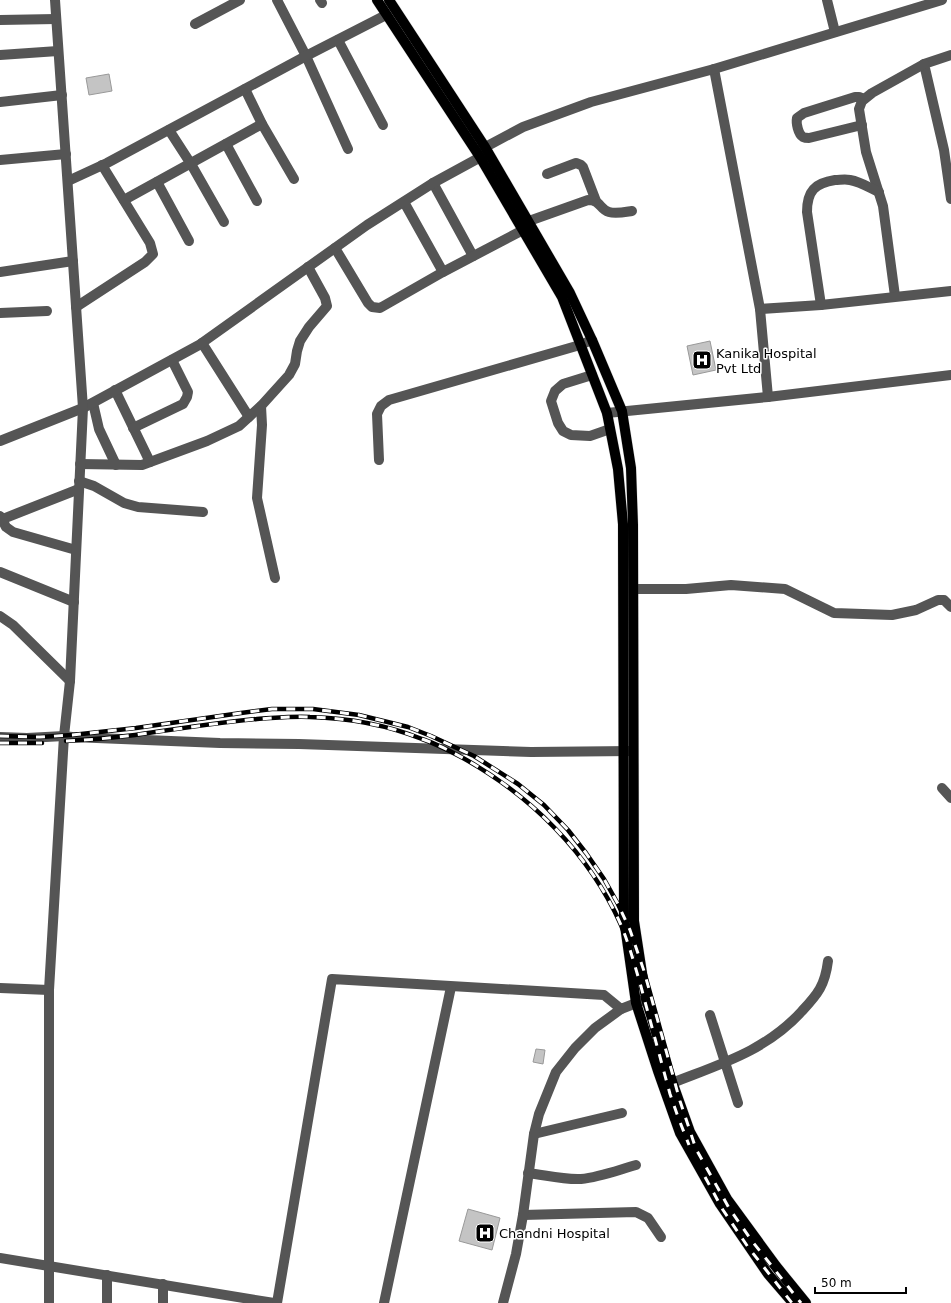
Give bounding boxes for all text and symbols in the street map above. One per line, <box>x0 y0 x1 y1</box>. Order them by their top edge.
place label: Kanika Hospital Pvt Ltd <box>716 346 817 376</box>
hospital icon: Kanika Hospital Pvt Ltd <box>691 349 713 371</box>
hospital icon: Chandni Hospital <box>474 1222 496 1244</box>
place label: Chandni Hospital <box>499 1226 610 1241</box>
scale bar <box>815 1269 906 1295</box>
text: 50 m <box>821 1276 852 1290</box>

